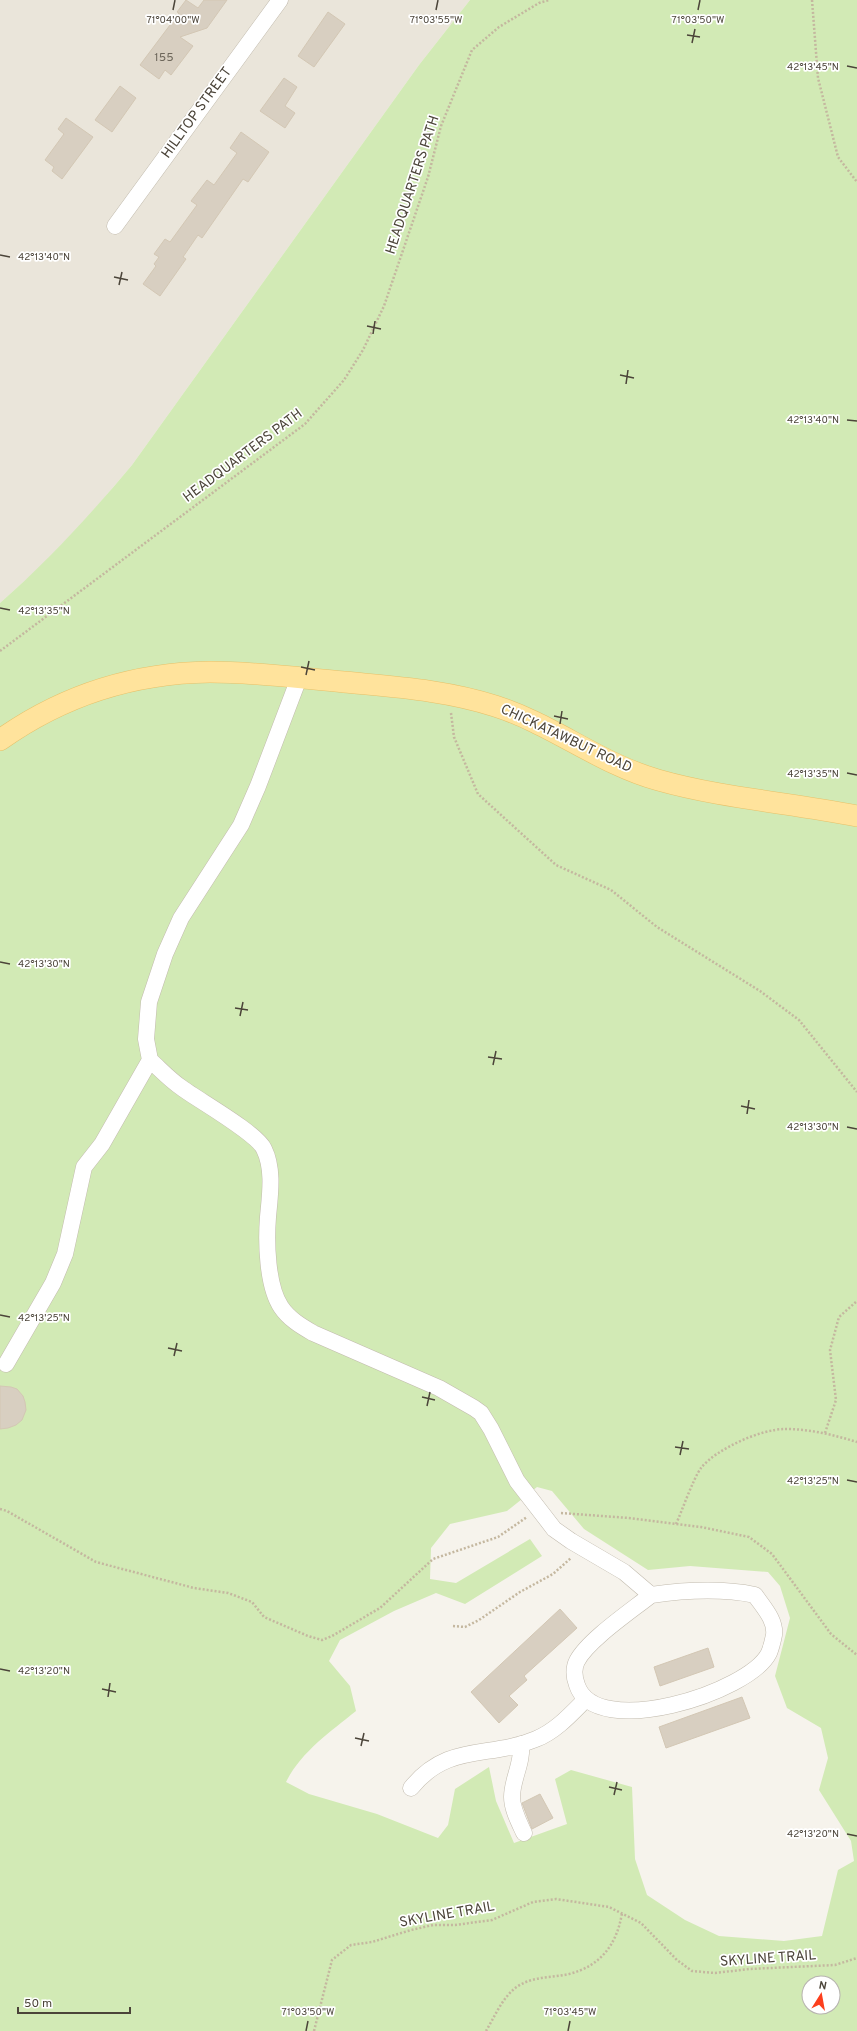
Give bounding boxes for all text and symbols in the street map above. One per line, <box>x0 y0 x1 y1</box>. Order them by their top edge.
text: 71°04'00"W <box>146 14 200 27</box>
text: 71°03'55"W <box>410 14 462 27</box>
text: 71°03'50"W <box>672 14 724 27</box>
house number: 155 <box>154 50 174 66</box>
text: 42°13'45"N <box>787 61 839 74</box>
street label: HILLTOP STREET <box>158 64 236 162</box>
street label: HEADQUARTERS PATH <box>383 113 443 257</box>
text: 42°13'40"N <box>18 251 70 264</box>
street label: HEADQUARTERS PATH <box>180 406 306 506</box>
text: 42°13'40"N <box>787 414 839 427</box>
text: 42°13'35"N <box>18 605 70 618</box>
street label: CHICKATAWBUT ROAD <box>498 701 634 777</box>
text: 42°13'35"N <box>787 768 839 781</box>
text: 42°13'30"N <box>18 958 70 971</box>
text: 42°13'30"N <box>787 1121 839 1134</box>
text: 42°13'25"N <box>18 1312 70 1325</box>
text: 42°13'25"N <box>787 1475 839 1488</box>
text: 42°13'20"N <box>18 1665 70 1678</box>
text: 42°13'20"N <box>787 1828 839 1841</box>
street label: SKYLINE TRAIL <box>398 1898 496 1932</box>
street label: SKYLINE TRAIL <box>719 1947 817 1971</box>
north arrow <box>801 1975 841 2015</box>
text: N <box>818 1979 828 1994</box>
scale bar <box>18 1989 130 2015</box>
text: 50 m <box>24 1996 52 2012</box>
text: 71°03'50"W <box>282 2006 334 2019</box>
text: 71°03'45"W <box>544 2006 596 2019</box>

